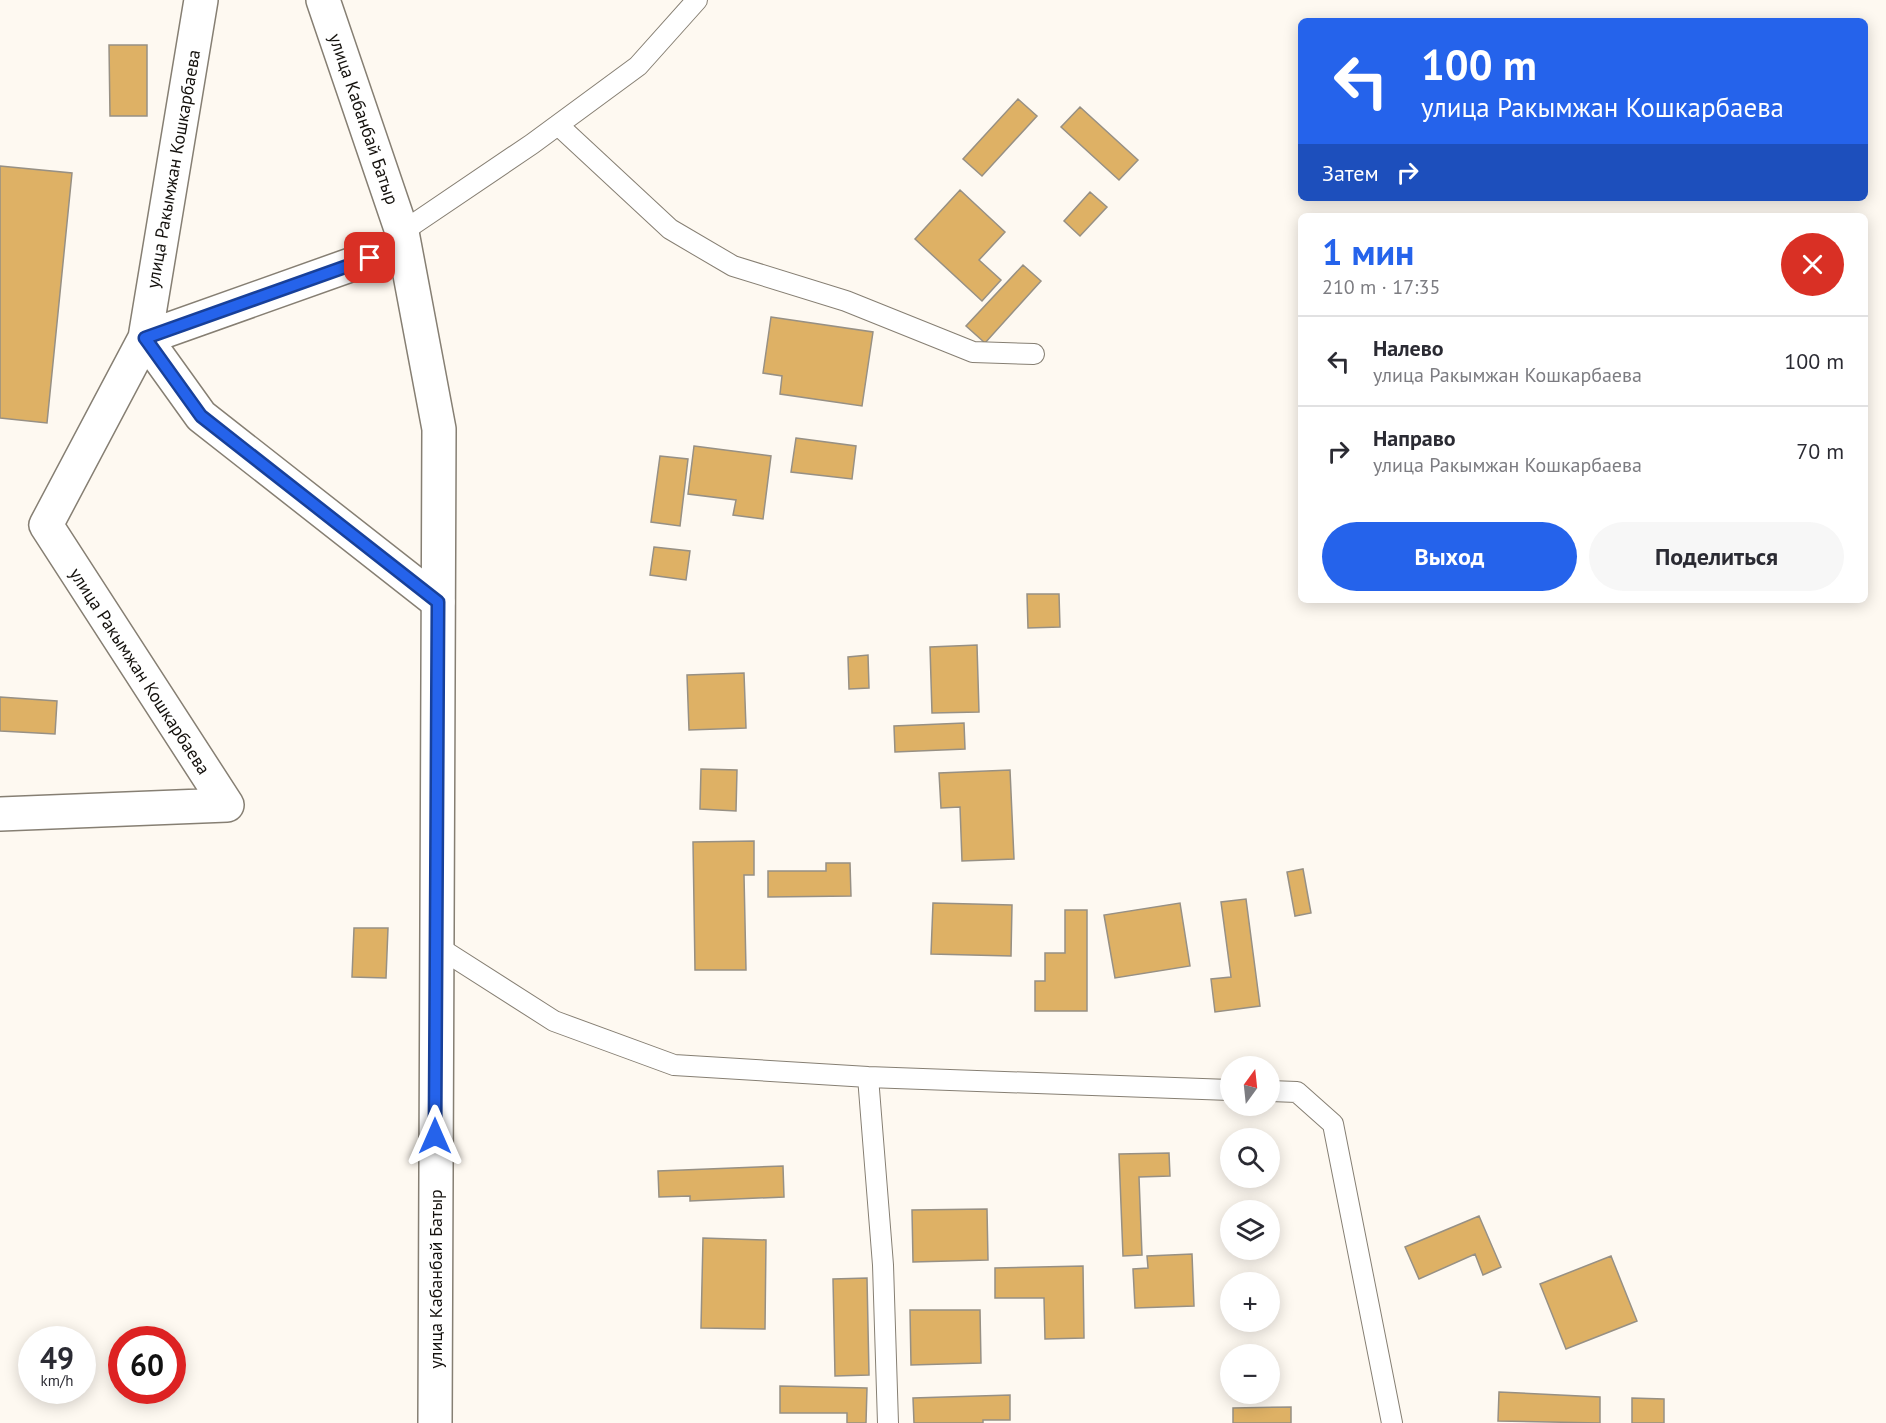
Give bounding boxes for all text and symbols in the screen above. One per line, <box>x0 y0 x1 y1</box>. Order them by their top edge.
street label: улица Кабанбай Батыр <box>324 30 404 208</box>
text: 100 m <box>1421 37 1537 92</box>
icon: left <box>1322 42 1400 120</box>
street label: улица Ракымжан Кошкарбаева <box>141 48 205 290</box>
text: улица Ракымжан Кошкарбаева <box>1421 90 1784 124</box>
icon: right <box>1391 156 1424 189</box>
text: Затем <box>1322 159 1379 187</box>
text: 1 мин <box>1322 228 1414 275</box>
pin <box>344 232 395 283</box>
button: close <box>1781 233 1844 296</box>
icon: arrive <box>353 241 386 274</box>
text: 210 m · 17:35 <box>1322 274 1440 300</box>
text: Налево <box>1373 334 1444 362</box>
icon: left <box>1322 345 1355 378</box>
text: 100 m <box>1784 347 1844 375</box>
text: улица Ракымжан Кошкарбаева <box>1373 362 1642 388</box>
text: Направо <box>1373 424 1456 452</box>
icon: right <box>1322 435 1355 468</box>
text: 70 m <box>1796 437 1844 465</box>
text: улица Ракымжан Кошкарбаева <box>1373 452 1642 478</box>
button: Выход <box>1322 522 1577 591</box>
button: Поделиться <box>1589 522 1844 591</box>
street label: улица Ракымжан Кошкарбаева <box>64 563 216 779</box>
north arrow <box>1220 1056 1280 1116</box>
map controls <box>1220 1056 1280 1404</box>
position arrow <box>403 1104 467 1168</box>
button: search <box>1220 1128 1280 1188</box>
street label: улица Кабанбай Батыр <box>424 1189 447 1369</box>
button: layers <box>1220 1200 1280 1260</box>
button: + <box>1220 1272 1280 1332</box>
speed limit sign: 60 <box>108 1326 186 1404</box>
text: 49 <box>40 1338 74 1377</box>
button: − <box>1220 1344 1280 1404</box>
text: km/h <box>41 1371 73 1390</box>

